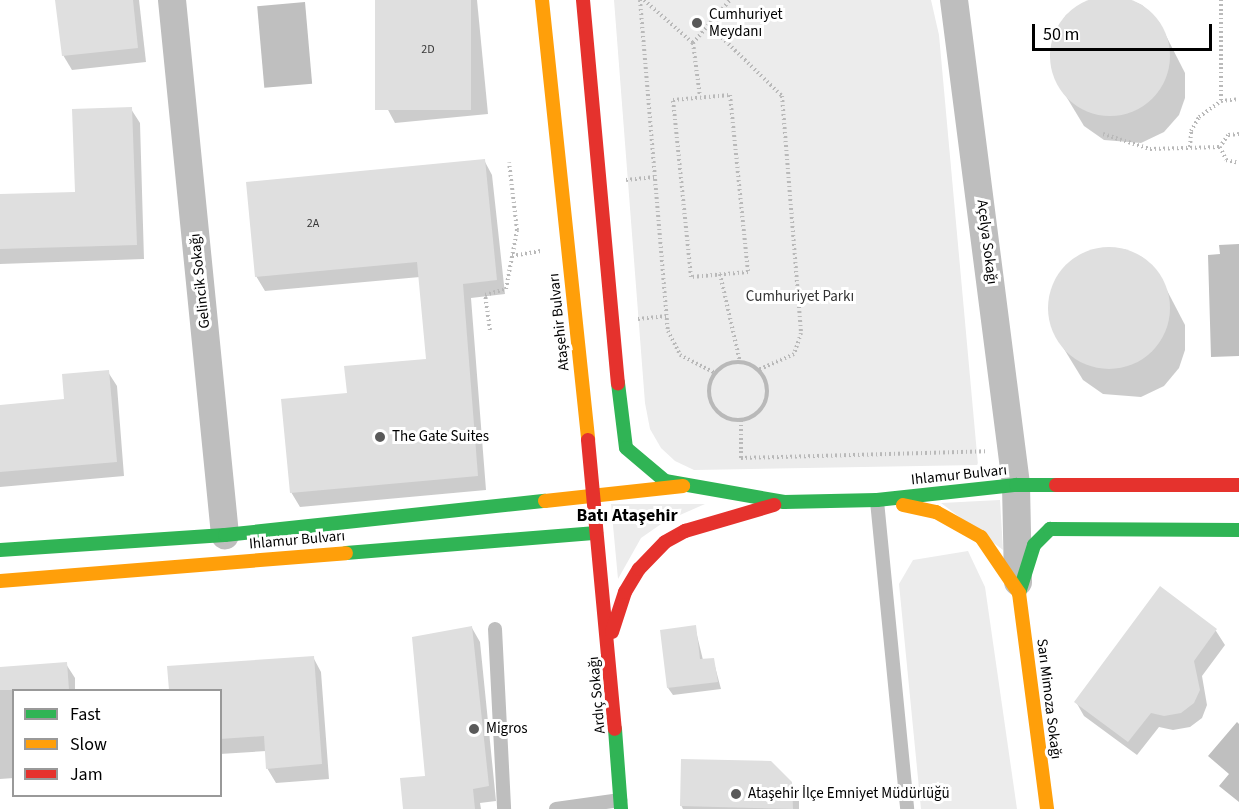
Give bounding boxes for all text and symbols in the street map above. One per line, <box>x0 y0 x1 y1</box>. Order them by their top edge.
place label: Cumhuriyet Meydanı <box>709 5 783 40</box>
scale bar <box>1035 12 1215 50</box>
marker: Cumhuriyet Meydanı <box>690 16 704 30</box>
text: 50 m <box>1043 22 1079 47</box>
house number: 2D <box>421 43 435 57</box>
street label: Açelya Sokağı <box>973 199 1001 285</box>
house number: 2A <box>307 217 319 231</box>
street label: Gelincik Sokağı <box>186 233 214 329</box>
street label: Ataşehir Bulvarı <box>545 272 573 372</box>
park label: Cumhuriyet Parkı <box>746 288 854 306</box>
place label: The Gate Suites <box>392 428 489 446</box>
marker: The Gate Suites <box>373 430 387 444</box>
street label: Ihlamur Bulvarı <box>910 461 1008 489</box>
district label: Batı Ataşehir <box>576 505 678 527</box>
street label: Ihlamur Bulvarı <box>248 527 346 553</box>
street label: Sarı Mimoza Sokağı <box>1033 638 1065 760</box>
street label: Ardıç Sokağı <box>585 656 609 734</box>
legend <box>12 689 222 797</box>
text: Fast <box>70 702 101 727</box>
place label: Migros <box>486 720 528 738</box>
marker: Migros <box>467 722 481 736</box>
text: Slow <box>70 732 107 757</box>
text: Jam <box>70 762 103 787</box>
place label: Ataşehir İlçe Emniyet Müdürlüğü <box>748 785 950 803</box>
marker: Ataşehir İlçe Emniyet Müdürlüğü <box>729 787 743 801</box>

